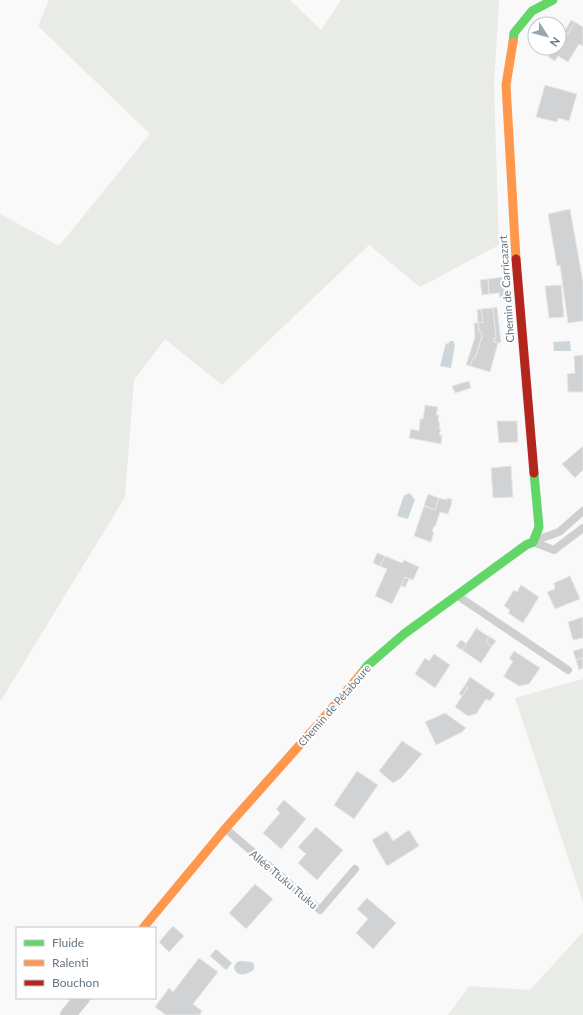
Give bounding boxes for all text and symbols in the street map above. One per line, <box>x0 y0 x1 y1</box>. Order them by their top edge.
north arrow <box>527 16 567 56</box>
text: N <box>548 35 563 49</box>
street label: Chemin de Carricazart <box>496 235 516 343</box>
street label: Chemin de Pétaboure <box>295 661 373 749</box>
street label: Allée Ttuku Ttuku <box>247 847 321 911</box>
legend <box>16 927 156 999</box>
text: Fluide <box>52 935 84 950</box>
text: Ralenti <box>52 955 89 970</box>
text: Bouchon <box>52 975 99 990</box>

